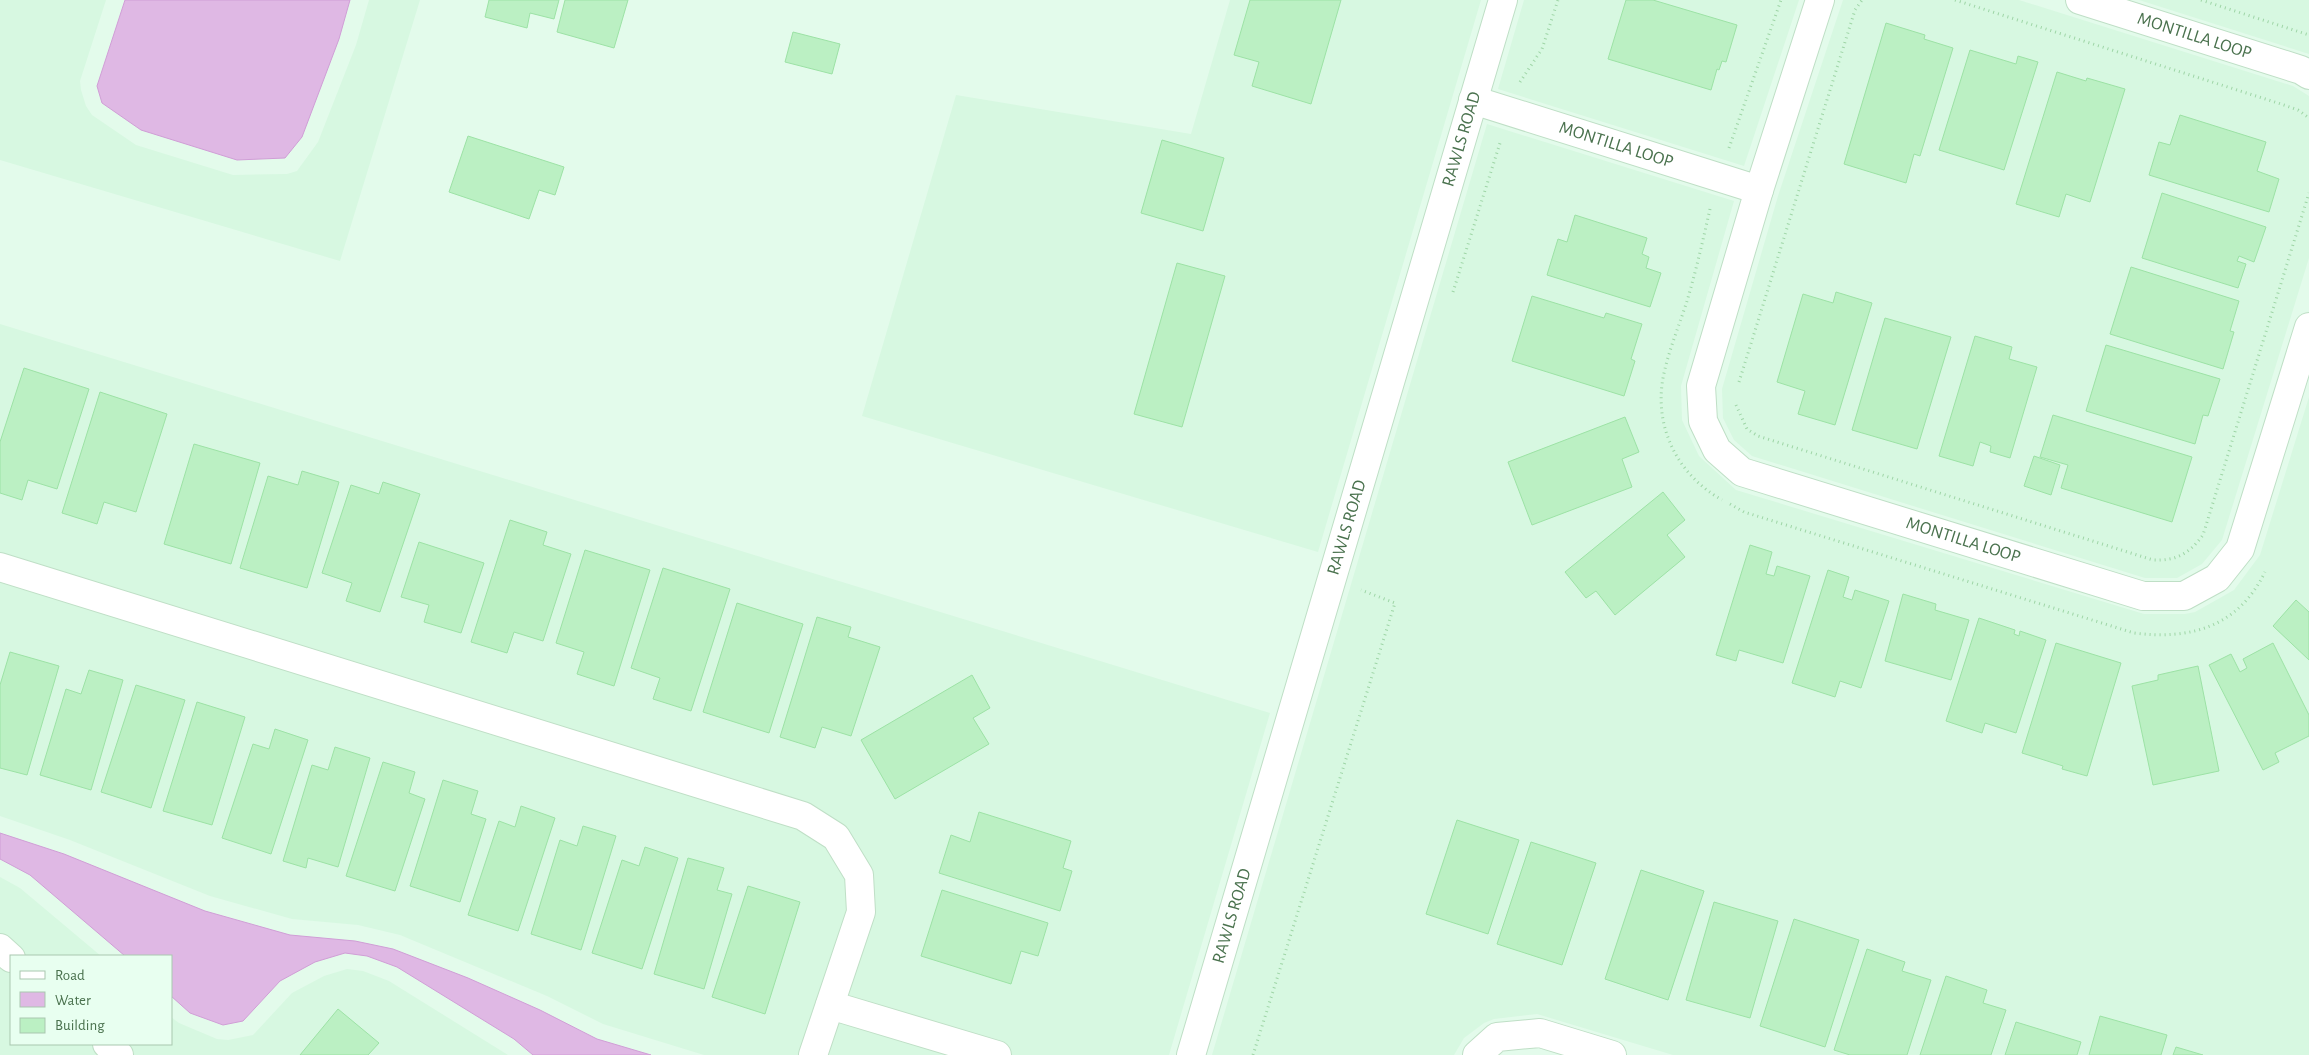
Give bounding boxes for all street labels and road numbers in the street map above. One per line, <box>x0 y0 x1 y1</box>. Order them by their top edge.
street label: MONTILLA LOOP <box>2135 10 2254 63</box>
street label: RAWLS ROAD <box>1439 90 1484 189</box>
street label: MONTILLA LOOP <box>1557 119 1675 171</box>
street label: RAWLS ROAD <box>1324 478 1370 577</box>
street label: MONTILLA LOOP <box>1904 514 2023 567</box>
street label: RAWLS ROAD <box>1210 866 1255 966</box>

